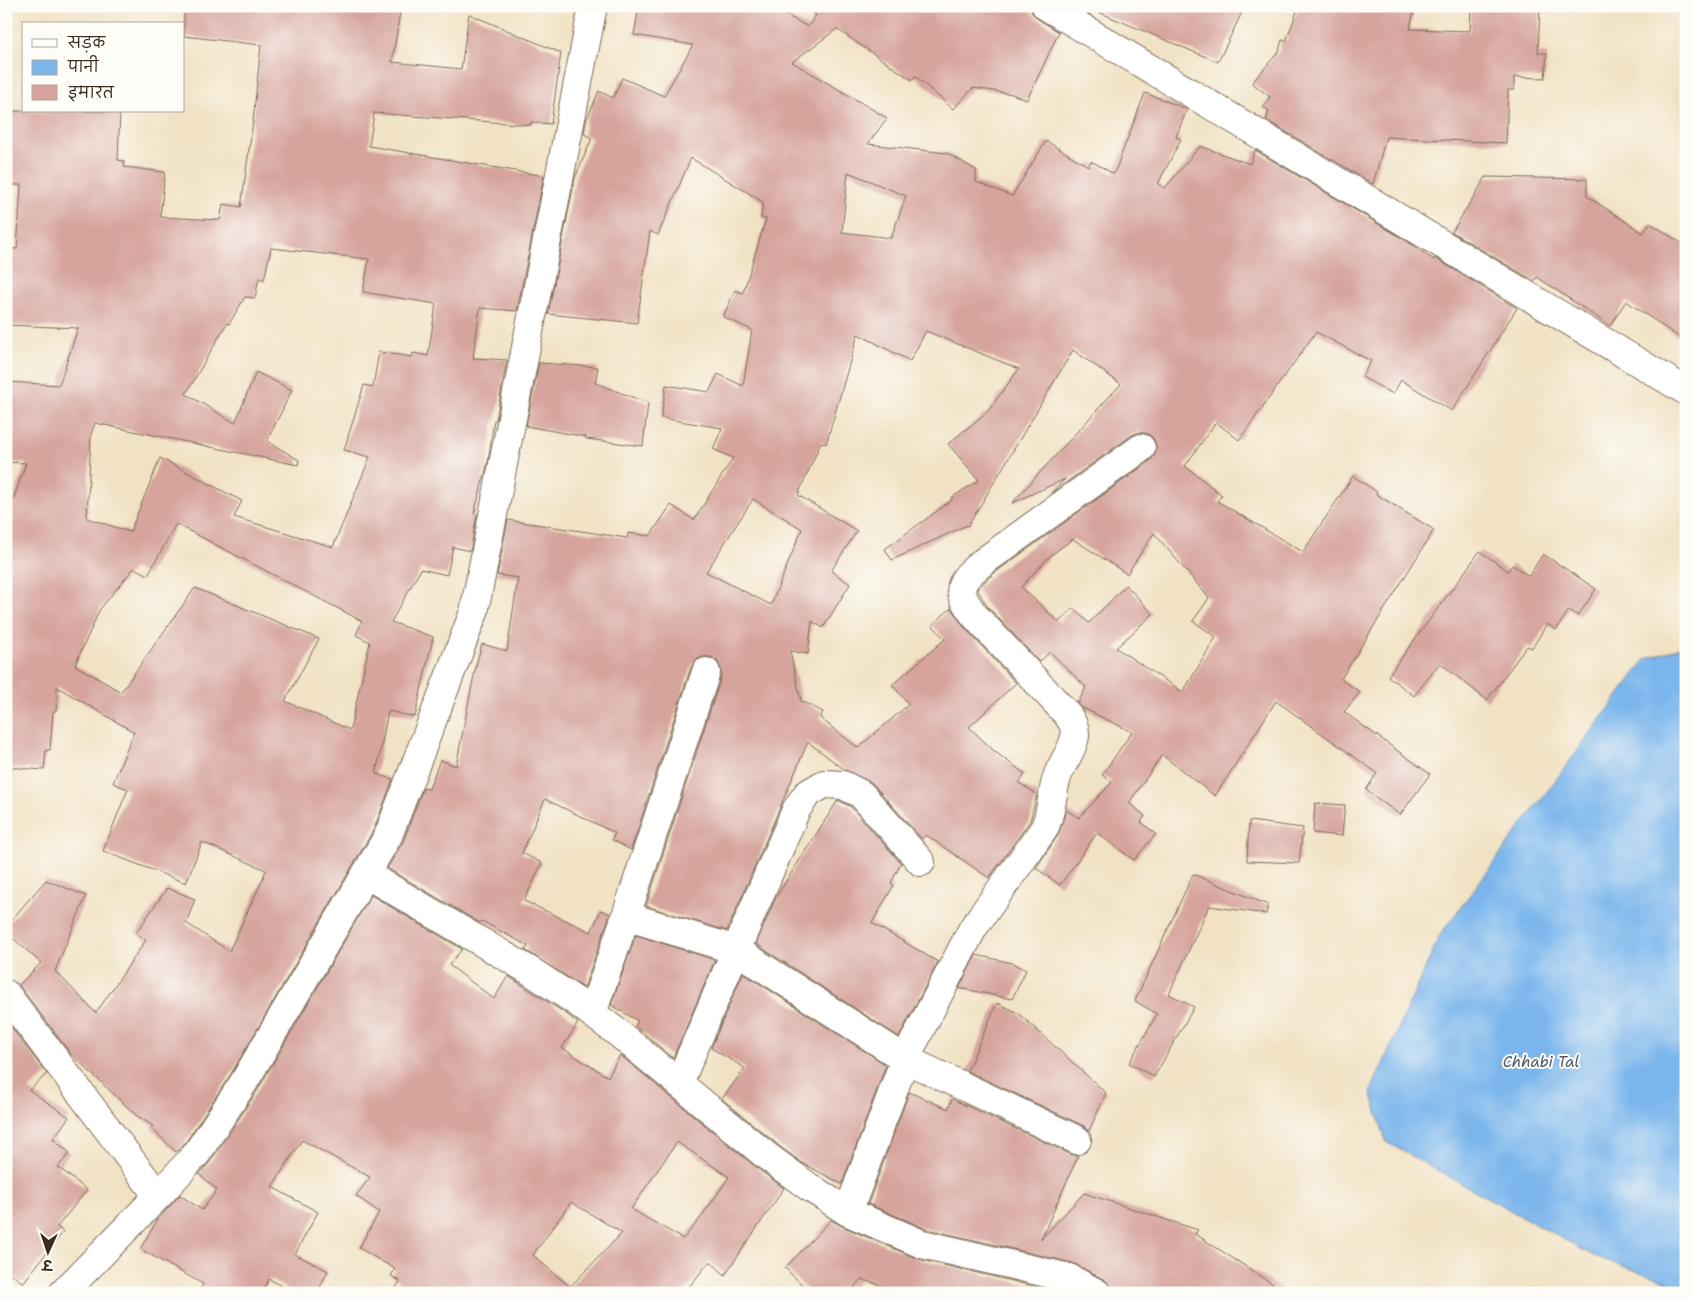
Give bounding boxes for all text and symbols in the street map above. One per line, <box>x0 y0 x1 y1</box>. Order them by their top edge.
legend <box>22 22 185 112</box>
text: सड़क <box>67 33 106 53</box>
text: पानी <box>67 55 100 77</box>
text: इमारत <box>68 83 115 103</box>
water label: Chhabi Tal <box>1503 1052 1579 1072</box>
north arrow <box>22 1226 72 1276</box>
text: उ <box>41 1256 54 1274</box>

